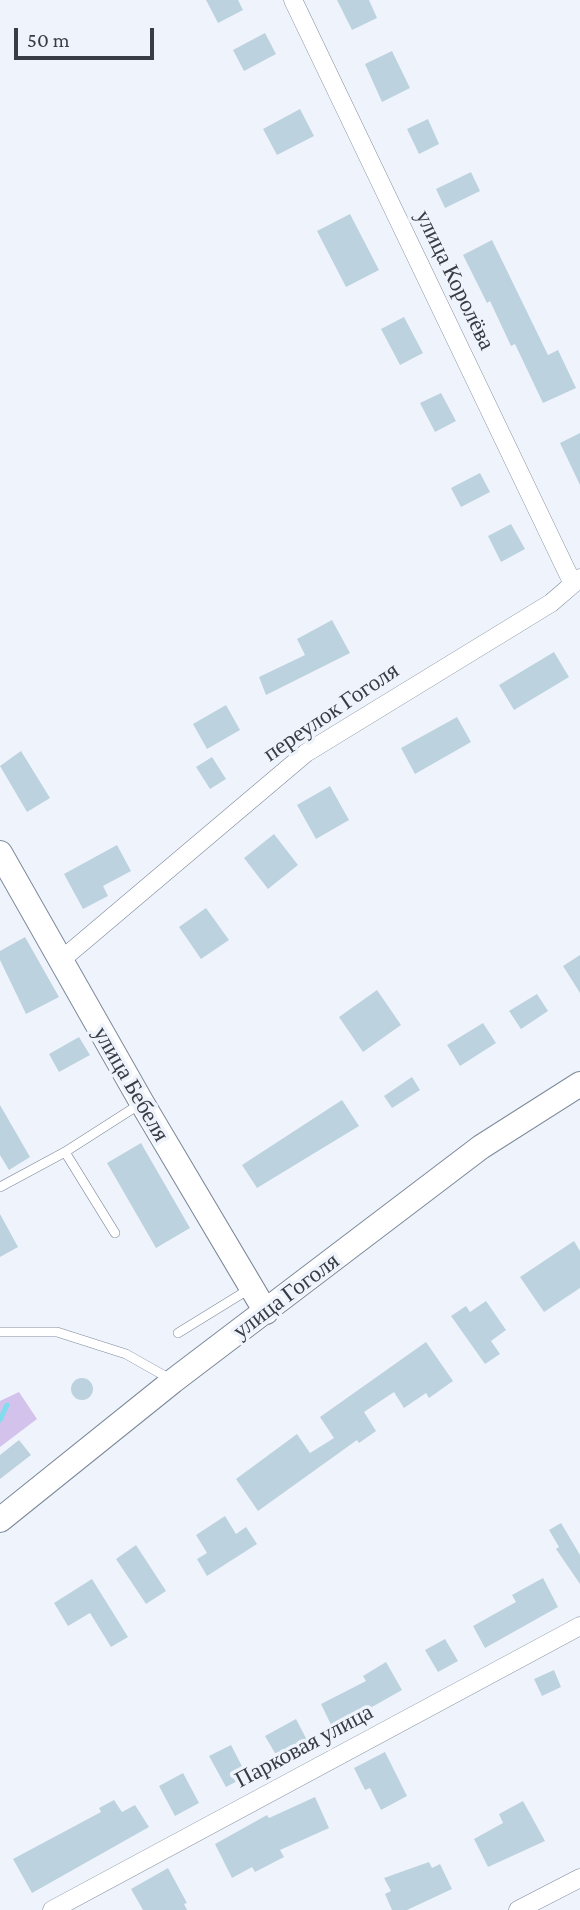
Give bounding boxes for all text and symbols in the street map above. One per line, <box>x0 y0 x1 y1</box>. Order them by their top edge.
scale bar <box>18 14 158 58</box>
text: 50 m <box>27 28 70 52</box>
street label: улица Королёва <box>409 206 501 354</box>
street label: переулок Гоголя <box>258 657 404 767</box>
street label: улица Бебеля <box>87 1022 175 1146</box>
street label: улица Гоголя <box>227 1247 345 1345</box>
street label: Парковая улица <box>230 1698 378 1794</box>

